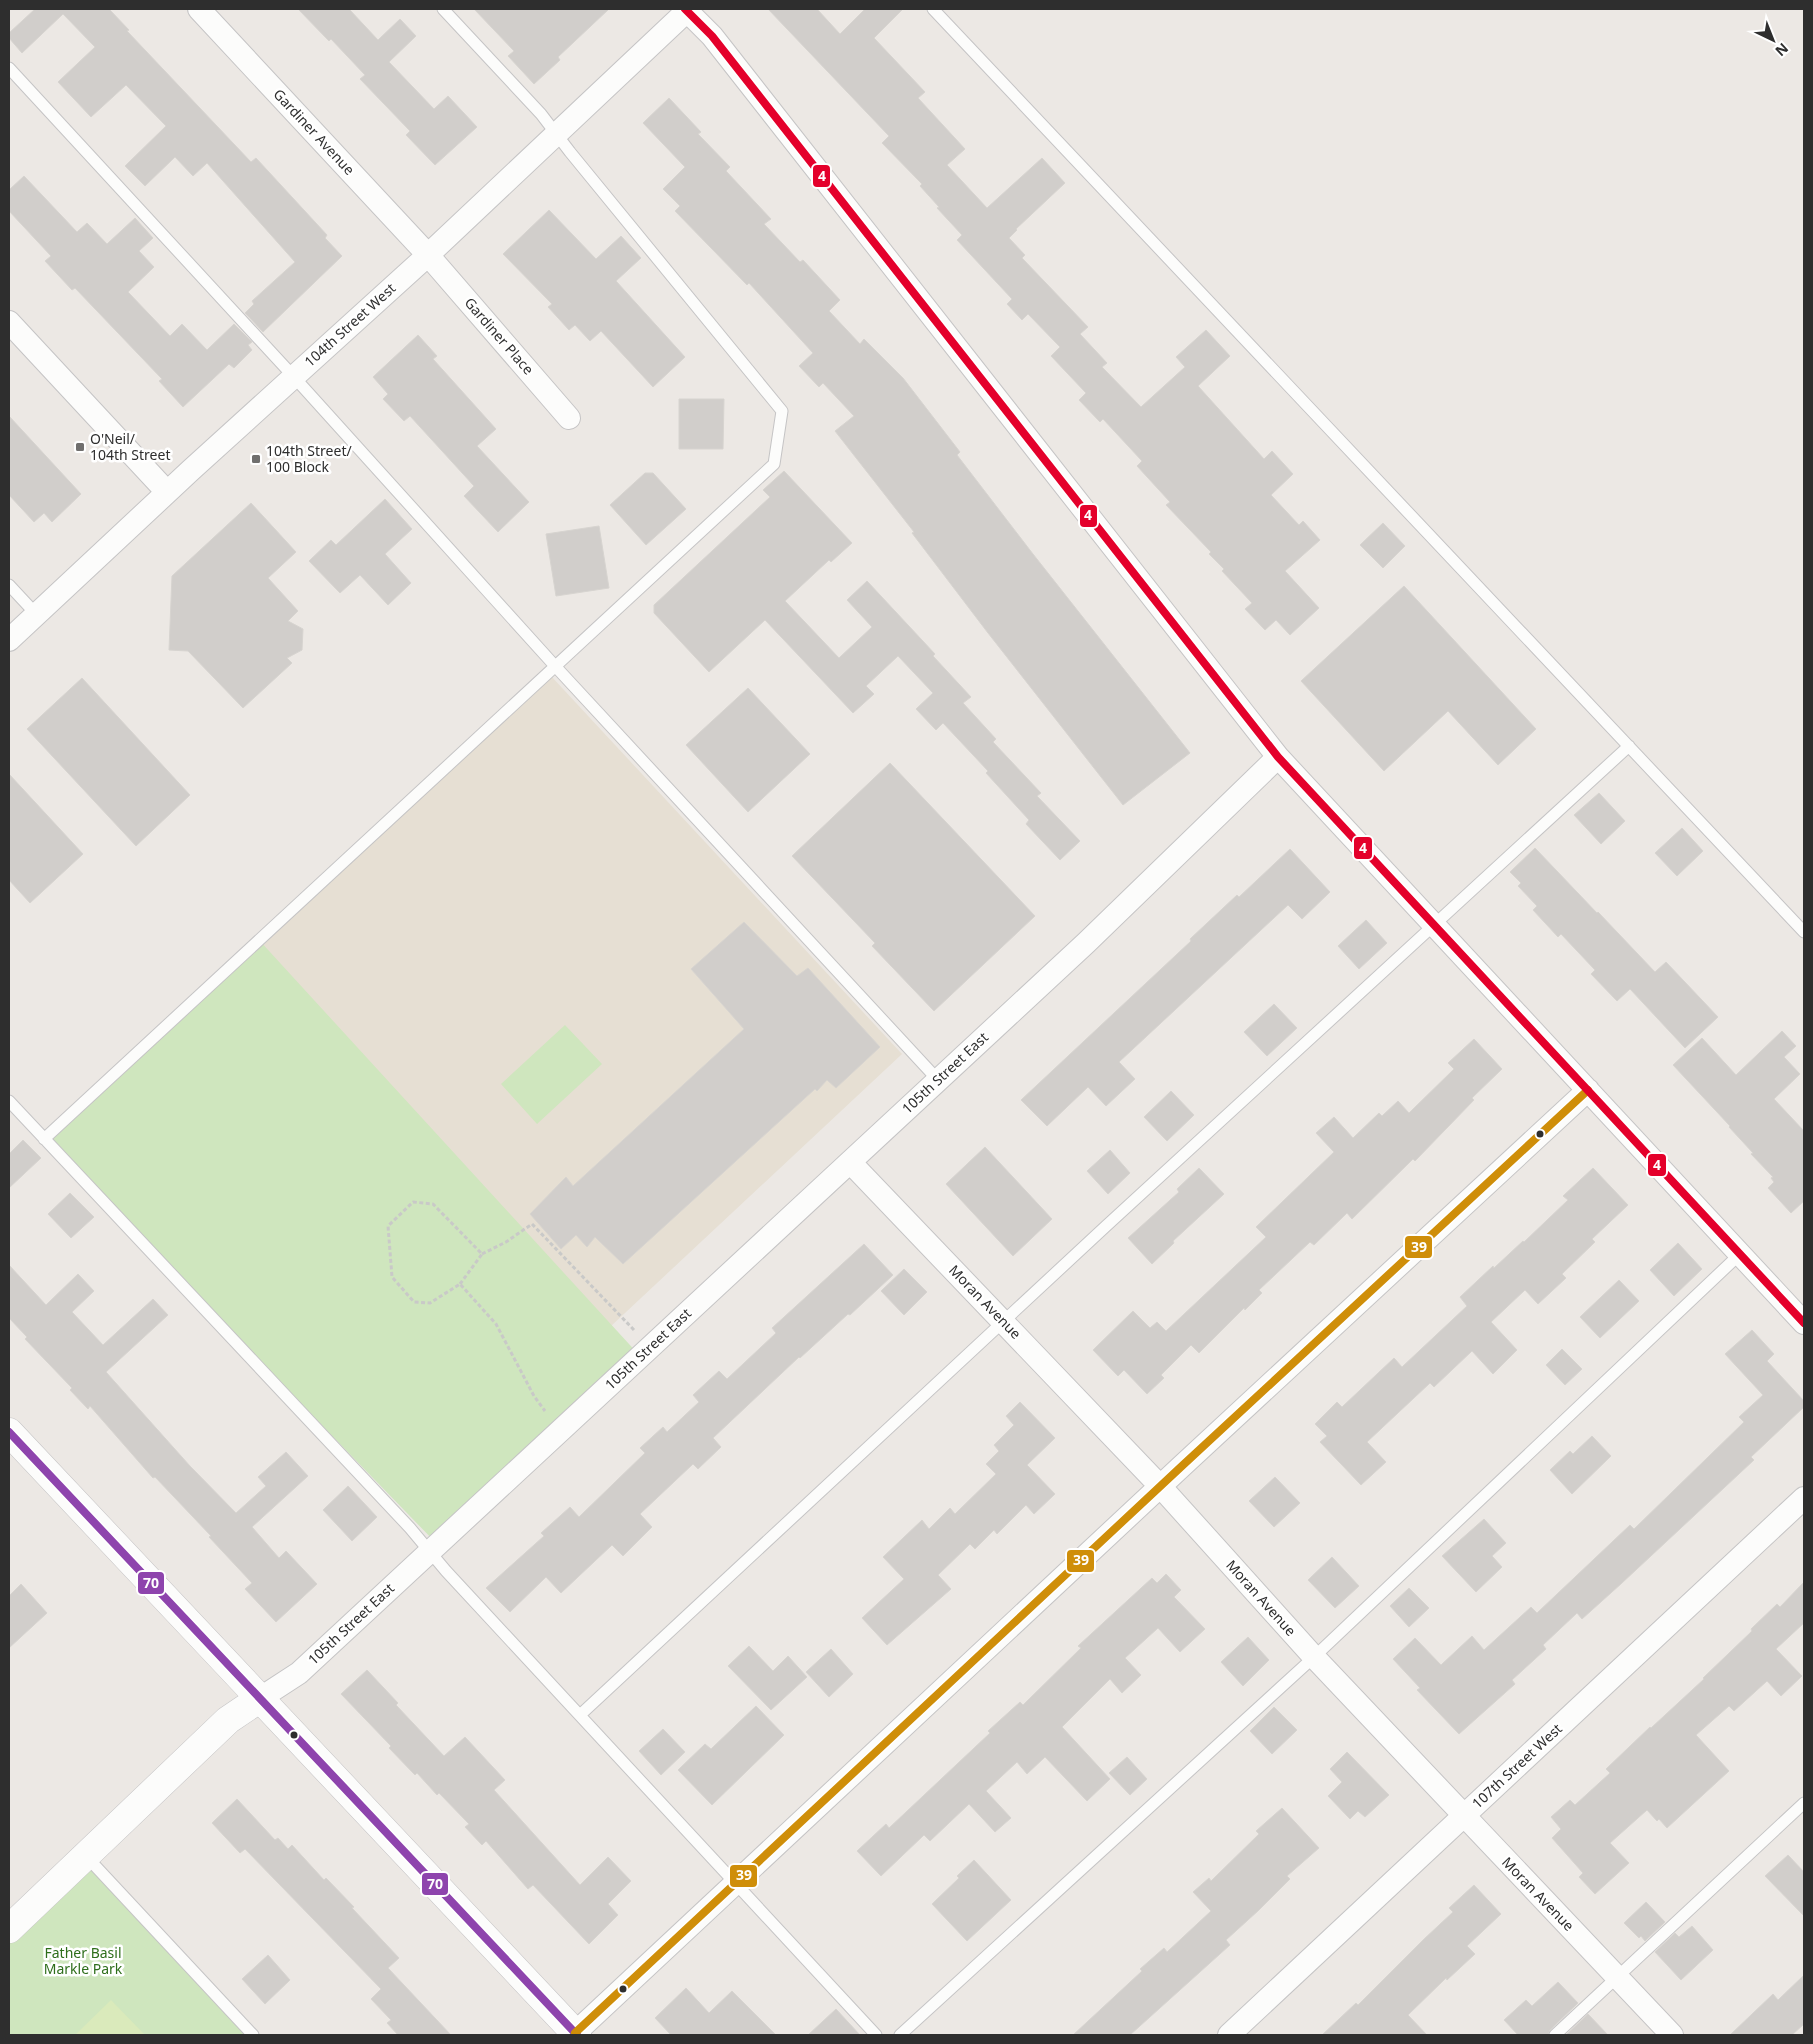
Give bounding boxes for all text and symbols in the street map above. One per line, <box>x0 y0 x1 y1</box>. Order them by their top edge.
north arrow <box>1748 15 1798 65</box>
text: N <box>1772 39 1793 61</box>
street label: Gardiner Avenue <box>270 85 359 179</box>
line badge: 4 <box>812 164 831 188</box>
text: 4 <box>818 166 826 185</box>
street label: 104th Street West <box>300 279 399 371</box>
street label: Gardiner Place <box>461 293 538 378</box>
place label: O'Neil/ 104th Street <box>90 429 170 464</box>
marker: O'Neil/ 104th Street <box>74 441 86 453</box>
place label: 104th Street/ 100 Block <box>266 441 352 476</box>
marker: 104th Street/ 100 Block <box>250 453 262 465</box>
line badge: 4 <box>1079 504 1098 528</box>
text: 4 <box>1084 505 1092 524</box>
line badge: 4 <box>1353 836 1373 860</box>
text: 4 <box>1359 838 1367 857</box>
street label: 105th Street East <box>897 1028 992 1118</box>
unlabelled marker <box>1535 1129 1545 1139</box>
line badge: 4 <box>1647 1153 1667 1177</box>
text: 4 <box>1653 1155 1661 1174</box>
line badge: 39 <box>1404 1235 1433 1259</box>
text: 39 <box>1411 1237 1427 1256</box>
street label: Moran Avenue <box>945 1261 1026 1343</box>
street label: 105th Street East <box>600 1304 695 1394</box>
line badge: 39 <box>1066 1549 1095 1573</box>
text: 39 <box>1073 1550 1089 1569</box>
street label: Moran Avenue <box>1222 1556 1301 1640</box>
line badge: 70 <box>137 1571 165 1595</box>
text: 70 <box>143 1573 159 1592</box>
street label: 105th Street East <box>303 1579 398 1669</box>
street label: 107th Street West <box>1468 1719 1566 1812</box>
unlabelled marker <box>289 1730 299 1740</box>
street label: Moran Avenue <box>1498 1853 1579 1935</box>
line badge: 39 <box>729 1864 758 1888</box>
text: 39 <box>736 1865 752 1884</box>
line badge: 70 <box>421 1872 449 1896</box>
text: 70 <box>427 1874 443 1893</box>
park label: Father Basil Markle Park <box>44 1943 123 1978</box>
unlabelled marker <box>618 1984 628 1994</box>

